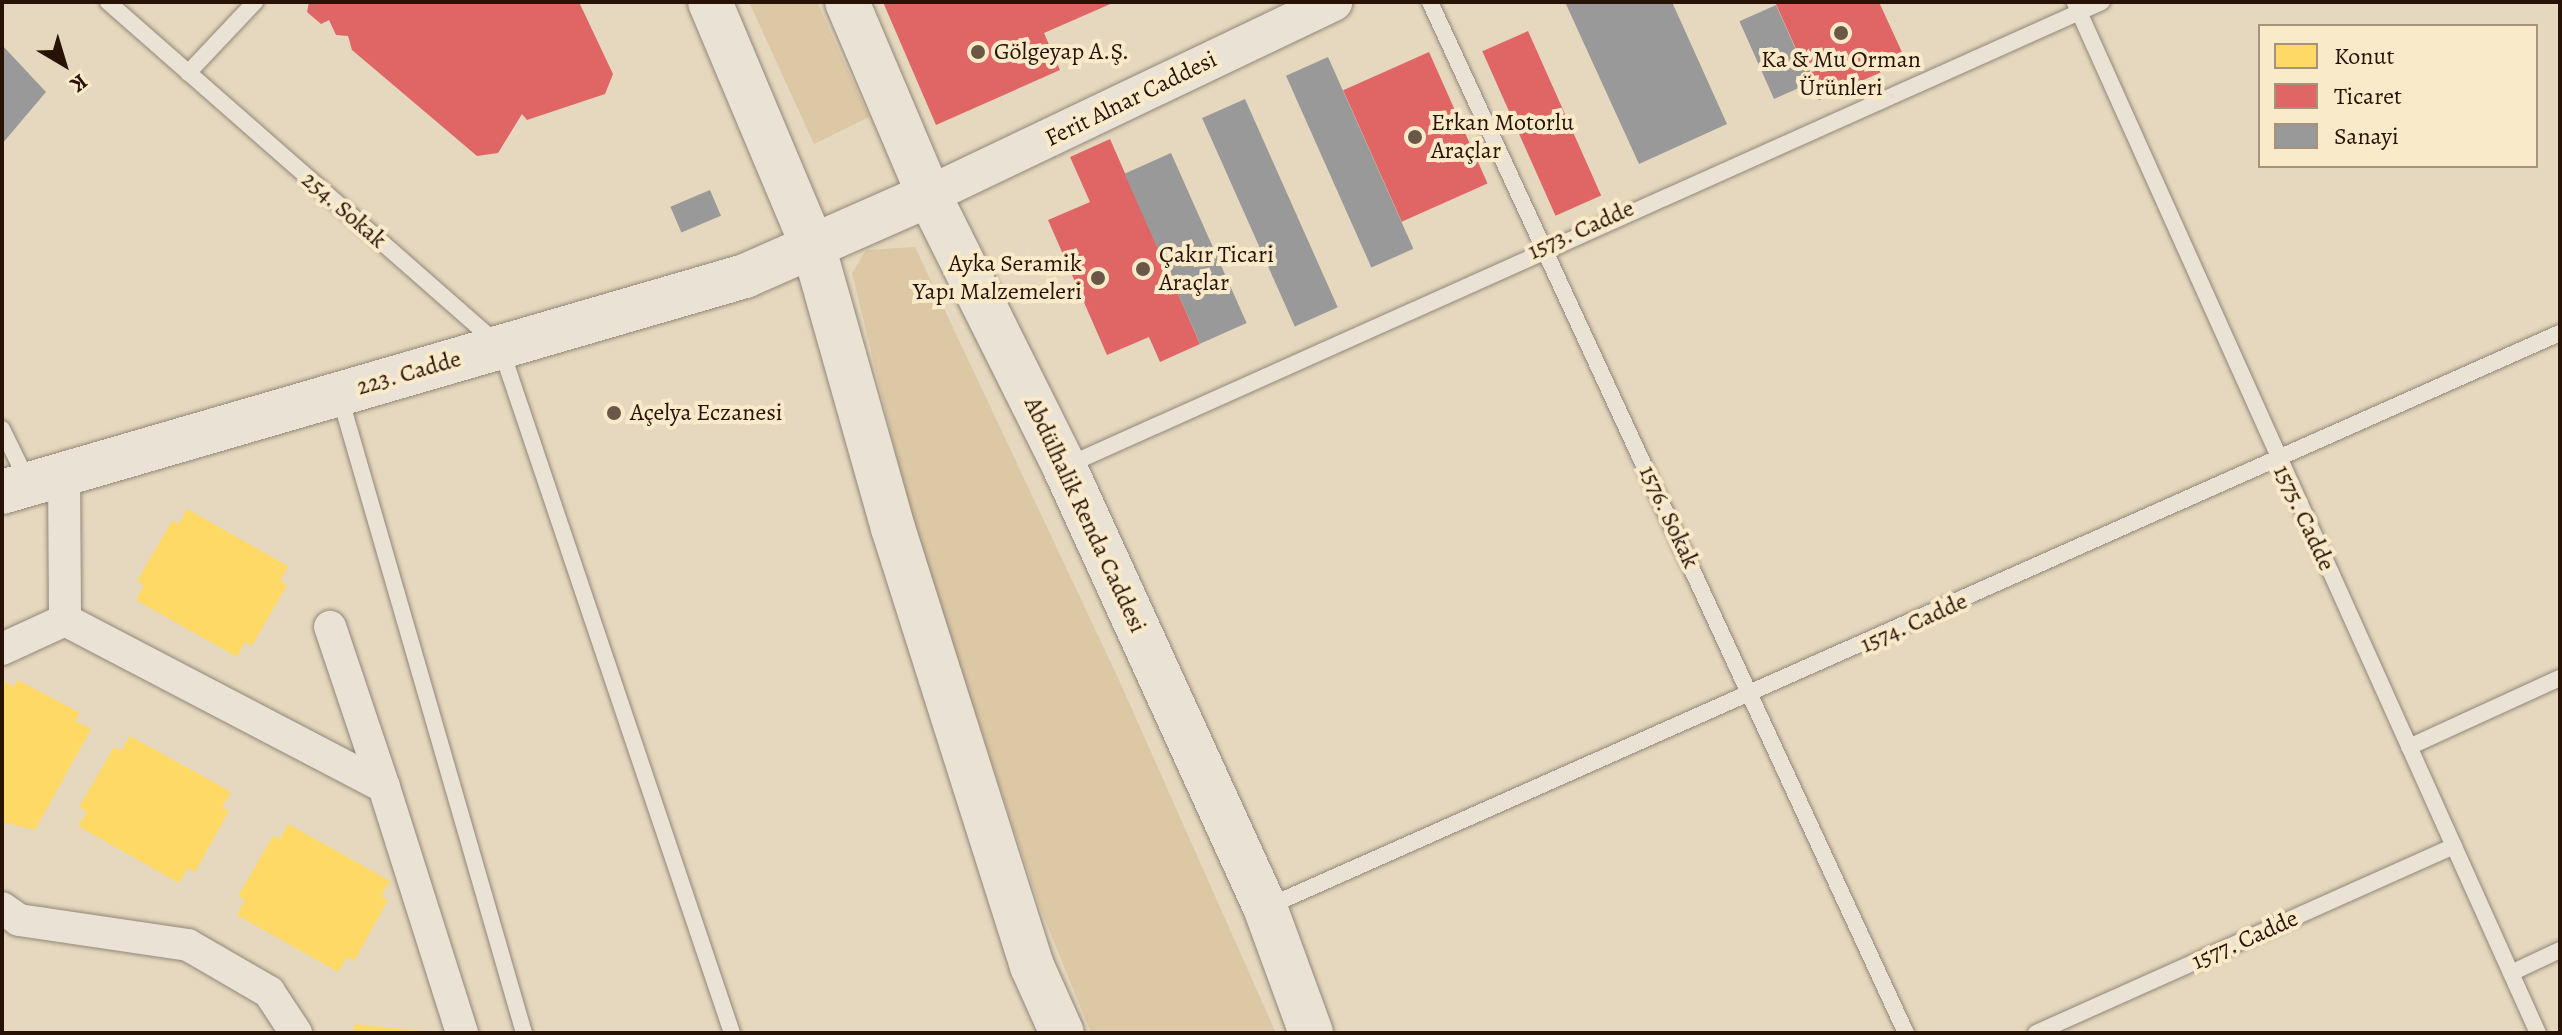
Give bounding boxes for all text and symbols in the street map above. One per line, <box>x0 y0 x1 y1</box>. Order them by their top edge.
north arrow <box>24 24 104 104</box>
marker: Ka & Mu Orman Ürünleri <box>1832 24 1850 42</box>
legend <box>2258 24 2538 168</box>
place label: Gölgeyap A.Ş. <box>994 38 1129 66</box>
text: Konut <box>2334 40 2394 72</box>
marker: Gölgeyap A.Ş. <box>969 43 987 61</box>
street label: Ferit Alnar Caddesi <box>1040 45 1222 153</box>
place label: Ka & Mu Orman Ürünleri <box>1761 46 1921 102</box>
text: K <box>64 67 94 99</box>
text: Ticaret <box>2334 80 2402 112</box>
place label: Erkan Motorlu Araçlar <box>1431 109 1574 165</box>
text: Sanayi <box>2334 120 2399 152</box>
marker: Erkan Motorlu Araçlar <box>1406 128 1424 146</box>
street label: 254. Sokak <box>296 165 392 255</box>
street label: 1573. Cadde <box>1523 194 1639 266</box>
place label: Çakır Ticari Araçlar <box>1159 241 1274 297</box>
place label: Ayka Seramik Yapı Malzemeleri <box>913 250 1082 306</box>
marker: Çakır Ticari Araçlar <box>1134 260 1152 278</box>
marker: Ayka Seramik Yapı Malzemeleri <box>1089 269 1107 287</box>
street label: 223. Cadde <box>353 344 465 402</box>
street label: Abdülhalik Renda Caddesi <box>1018 393 1152 637</box>
place label: Açelya Eczanesi <box>630 399 783 427</box>
marker: Açelya Eczanesi <box>605 404 623 422</box>
street label: 1575. Cadde <box>2267 460 2341 576</box>
street label: 1576. Sokak <box>1633 461 1705 573</box>
street label: 1574. Cadde <box>1856 587 1972 659</box>
street label: 1577. Cadde <box>2187 904 2303 976</box>

